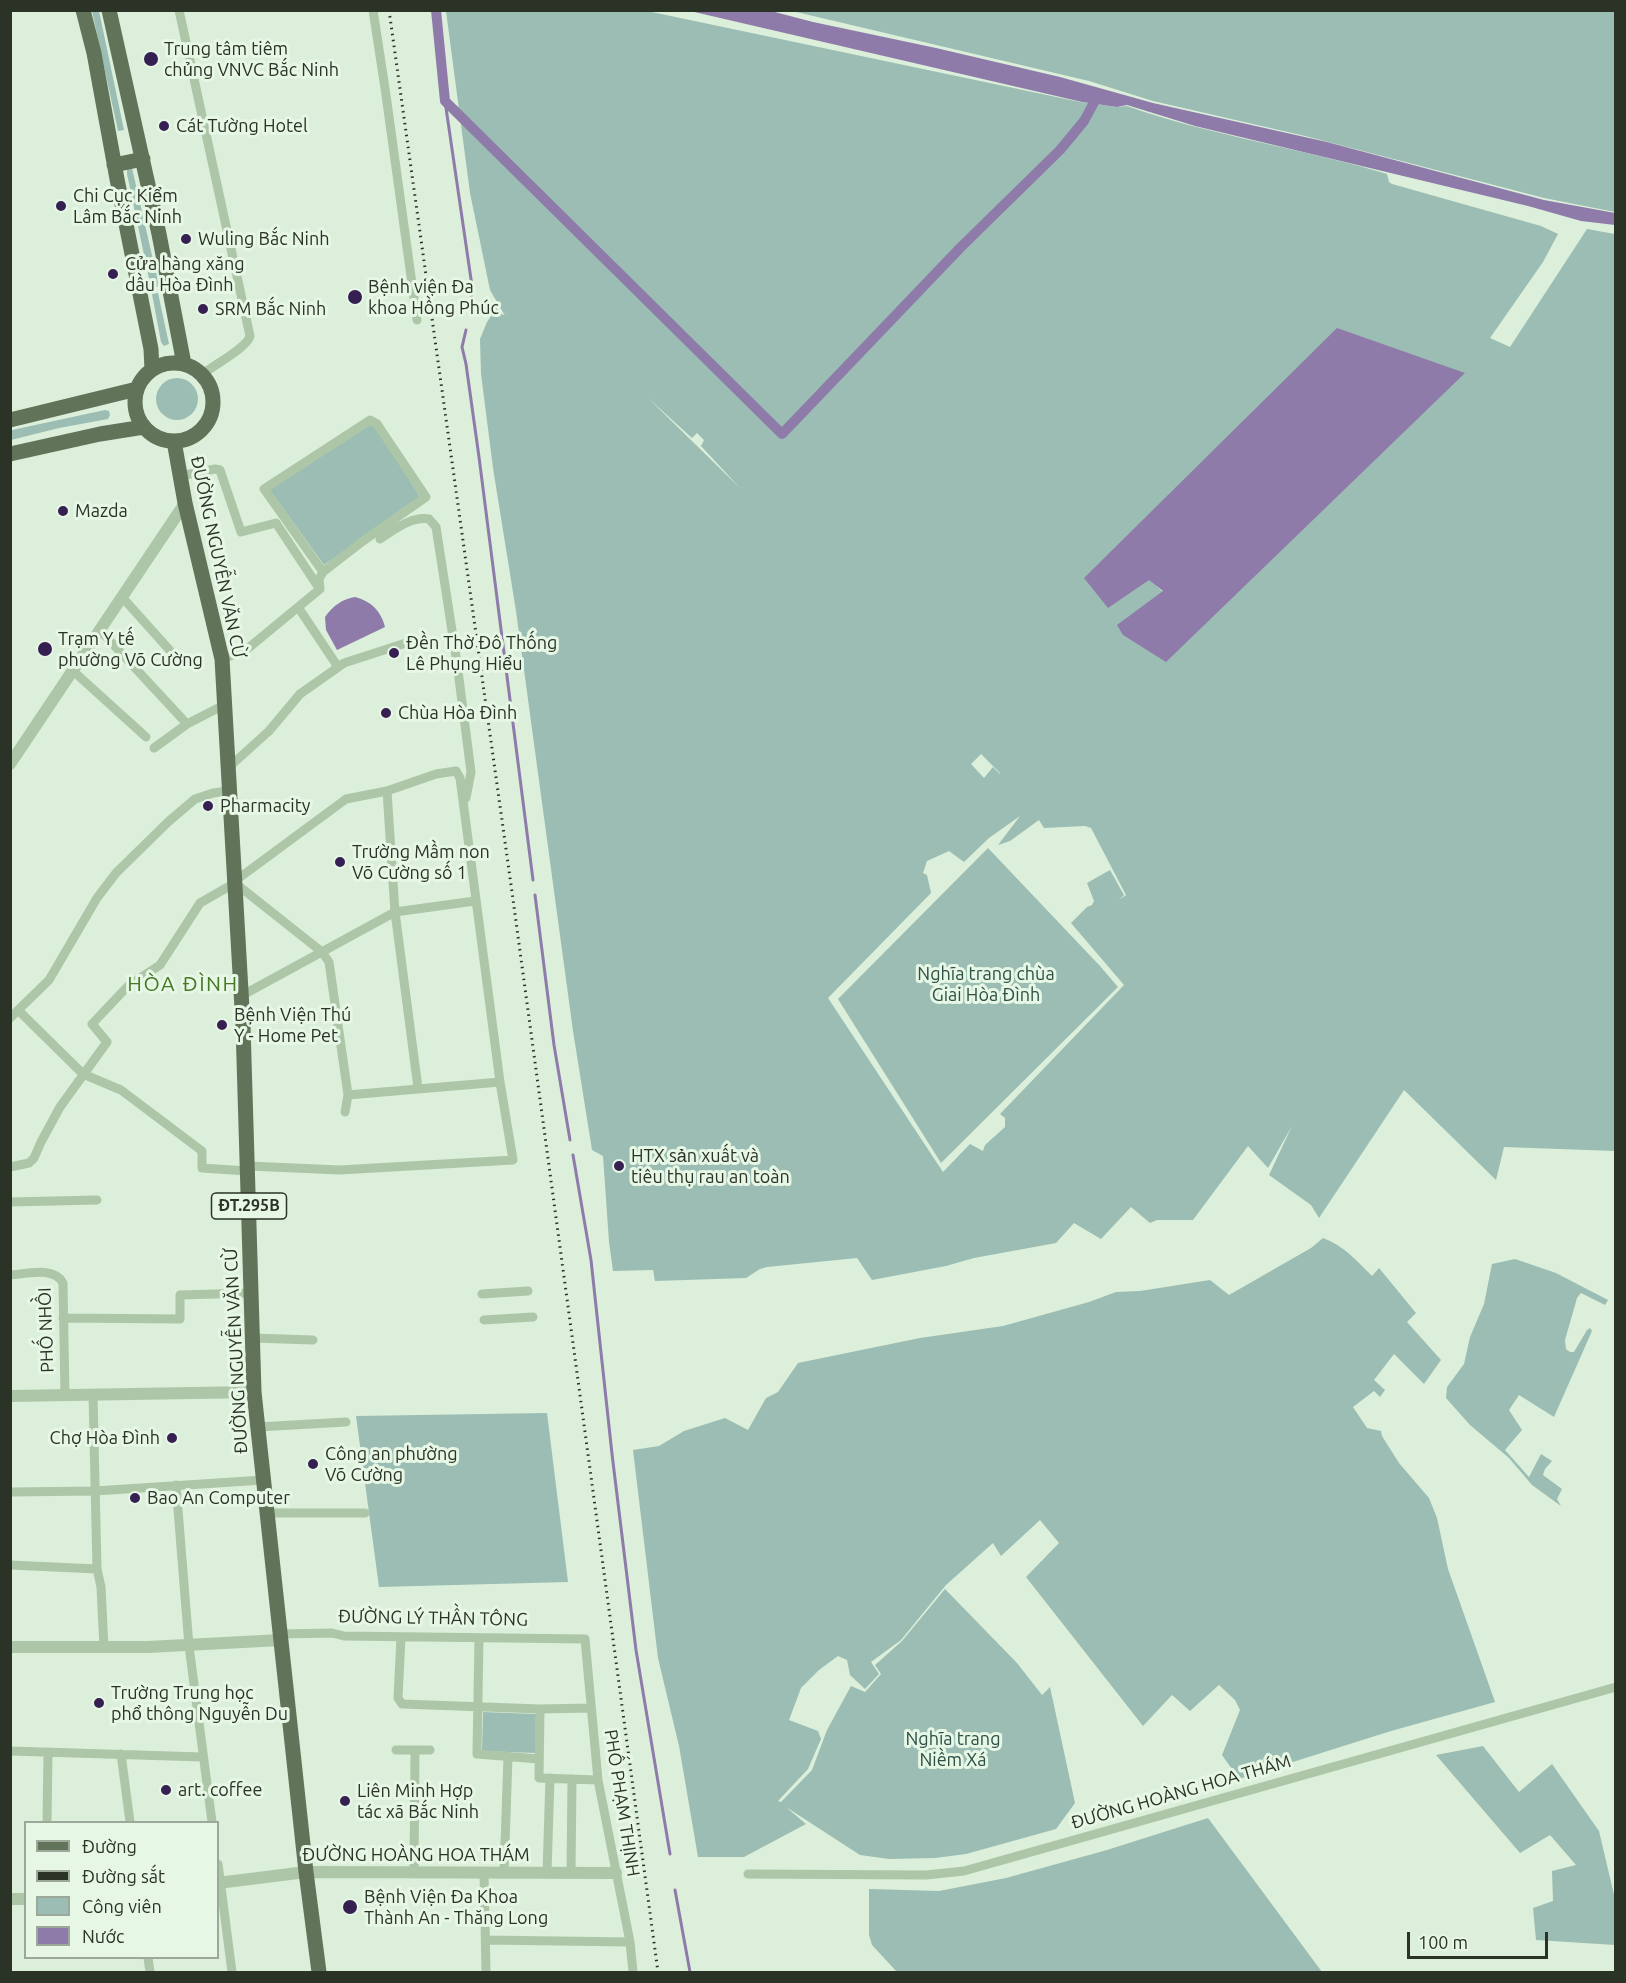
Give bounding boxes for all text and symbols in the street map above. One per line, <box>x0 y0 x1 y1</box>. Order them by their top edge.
place label: Trung tâm tiêm chủng VNVC Bắc Ninh <box>164 38 340 80</box>
marker: Trung tâm tiêm chủng VNVC Bắc Ninh <box>142 50 160 68</box>
place label: Cát Tường Hotel <box>176 115 308 137</box>
marker: Cát Tường Hotel <box>157 119 171 133</box>
place label: Chi Cục Kiểm Lâm Bắc Ninh <box>73 185 182 228</box>
marker: Chi Cục Kiểm Lâm Bắc Ninh <box>54 199 68 213</box>
place label: Wuling Bắc Ninh <box>198 228 330 250</box>
marker: Wuling Bắc Ninh <box>179 232 193 246</box>
place label: Cửa hàng xăng dầu Hòa Đình <box>125 253 244 296</box>
marker: Cửa hàng xăng dầu Hòa Đình <box>106 267 120 281</box>
place label: Bệnh viện Đa khoa Hồng Phúc <box>368 276 499 318</box>
marker: Bệnh viện Đa khoa Hồng Phúc <box>346 288 364 306</box>
place label: SRM Bắc Ninh <box>215 298 326 320</box>
marker: SRM Bắc Ninh <box>196 302 210 316</box>
street label: ĐƯỜNG NGUYỄN VĂN CỪ <box>186 454 250 660</box>
place label: Mazda <box>75 500 128 522</box>
marker: Mazda <box>56 504 70 518</box>
place label: Trạm Y tế phường Võ Cường <box>58 628 203 670</box>
place label: Đền Thờ Đô Thống Lê Phụng Hiểu <box>406 632 557 674</box>
marker: Trạm Y tế phường Võ Cường <box>36 640 54 658</box>
marker: Đền Thờ Đô Thống Lê Phụng Hiểu <box>387 646 401 660</box>
place label: Chùa Hòa Đình <box>398 702 517 724</box>
marker: Chùa Hòa Đình <box>379 706 393 720</box>
place label: Pharmacity <box>220 795 310 817</box>
marker: Pharmacity <box>201 799 215 813</box>
place label: Trường Mầm non Võ Cường số 1 <box>352 841 490 884</box>
marker: Trường Mầm non Võ Cường số 1 <box>333 855 347 869</box>
park label: Nghĩa trang chùa Giai Hòa Đình <box>917 963 1055 1006</box>
district label: HÒA ĐÌNH <box>127 971 239 997</box>
place label: Bệnh Viện Thú Y - Home Pet <box>234 1004 351 1046</box>
marker: Bệnh Viện Thú Y - Home Pet <box>215 1018 229 1032</box>
place label: HTX sản xuất và tiêu thụ rau an toàn <box>631 1145 790 1188</box>
marker: HTX sản xuất và tiêu thụ rau an toàn <box>612 1159 626 1173</box>
road number: ĐT.295B <box>212 1193 286 1219</box>
street label: ĐƯỜNG NGUYỄN VĂN CỪ <box>220 1248 252 1454</box>
street label: PHỐ NHỒI <box>34 1287 58 1373</box>
place label: Chợ Hòa Đình <box>50 1427 160 1449</box>
marker: Chợ Hòa Đình <box>165 1431 179 1445</box>
place label: Công an phường Võ Cường <box>325 1443 458 1486</box>
marker: Công an phường Võ Cường <box>306 1457 320 1471</box>
place label: Bao An Computer <box>147 1487 290 1509</box>
marker: Bao An Computer <box>128 1491 142 1505</box>
street label: ĐƯỜNG LÝ THẦN TÔNG <box>338 1606 528 1630</box>
place label: Trường Trung học phổ thông Nguyễn Du <box>111 1682 289 1724</box>
marker: Trường Trung học phổ thông Nguyễn Du <box>92 1696 106 1710</box>
street label: PHỐ PHẠM THỊNH <box>600 1728 644 1878</box>
park label: Nghĩa trang Niềm Xá <box>906 1728 1000 1770</box>
street label: ĐƯỜNG HOÀNG HOA THÁM <box>1069 1750 1293 1834</box>
place label: art. coffee <box>178 1779 262 1801</box>
place label: Liên Minh Hợp tác xã Bắc Ninh <box>357 1780 479 1822</box>
marker: art. coffee <box>159 1783 173 1797</box>
marker: Liên Minh Hợp tác xã Bắc Ninh <box>338 1794 352 1808</box>
legend <box>24 1821 219 1959</box>
text: Đường <box>82 1836 137 1856</box>
street label: ĐƯỜNG HOÀNG HOA THÁM <box>302 1844 530 1866</box>
text: Đường sắt <box>82 1866 165 1886</box>
place label: Bệnh Viện Đa Khoa Thành An - Thăng Long <box>364 1886 548 1928</box>
text: Công viên <box>82 1896 162 1916</box>
marker: Bệnh Viện Đa Khoa Thành An - Thăng Long <box>341 1898 359 1916</box>
scale bar <box>1410 1920 1551 1958</box>
text: Nước <box>82 1926 124 1946</box>
text: 100 m <box>1418 1932 1468 1952</box>

